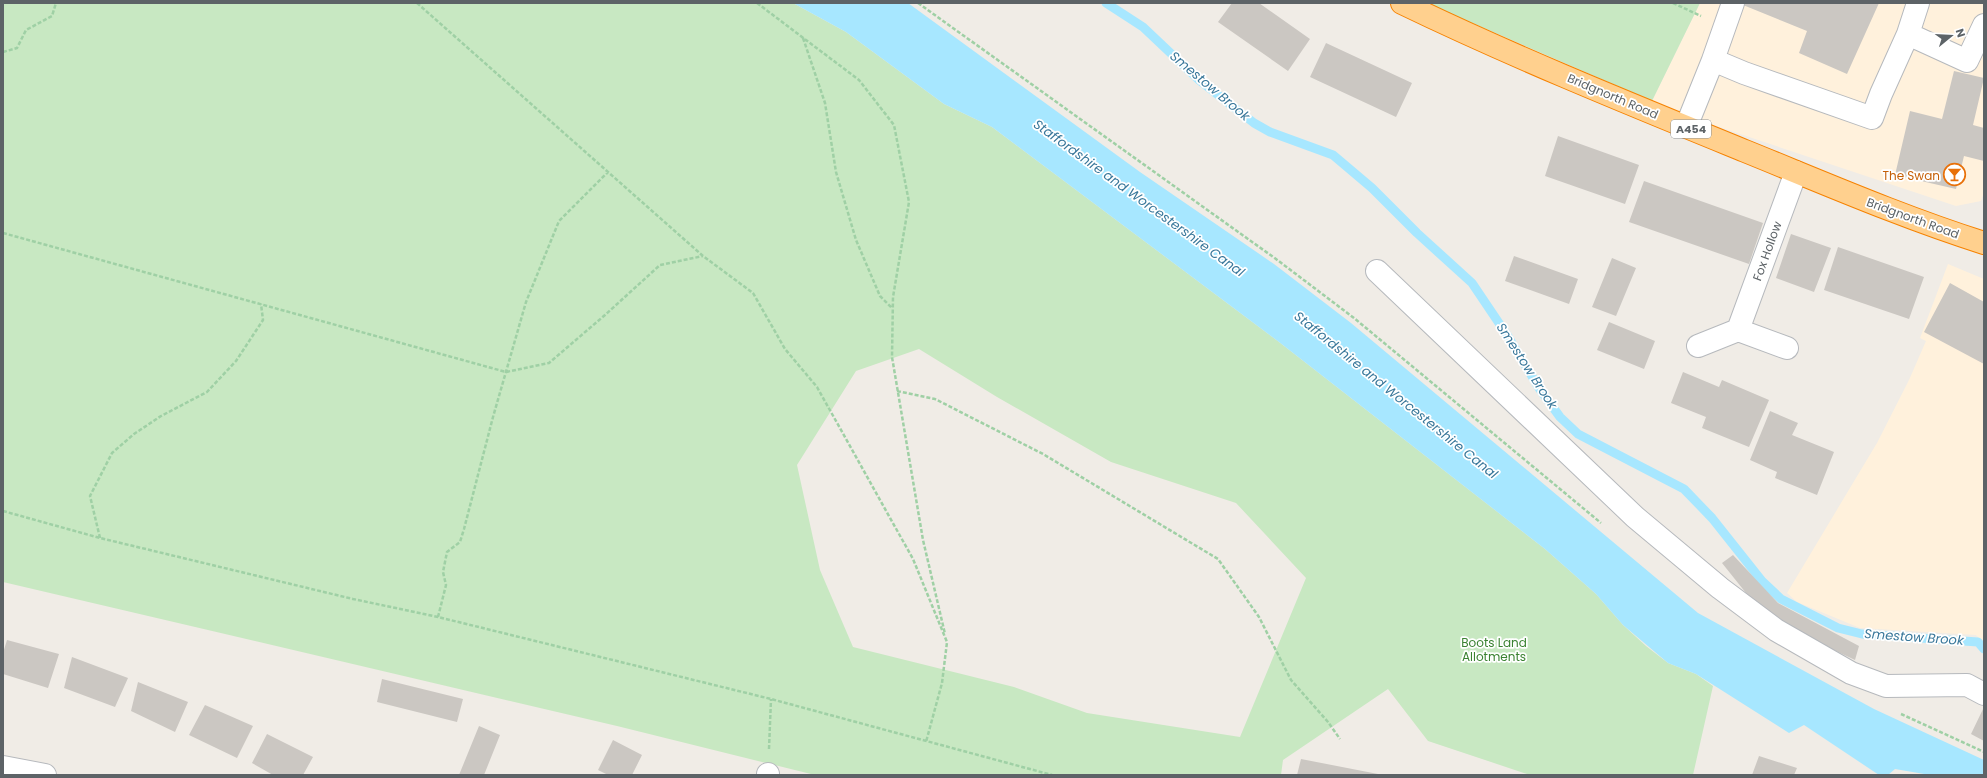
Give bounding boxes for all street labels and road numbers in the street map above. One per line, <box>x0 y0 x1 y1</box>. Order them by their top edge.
street label: Bridgnorth Road <box>1565 69 1661 123</box>
road number: A454 <box>1671 120 1711 138</box>
street label: Bridgnorth Road <box>1864 193 1962 243</box>
street label: Fox Hollow <box>1748 219 1786 283</box>

